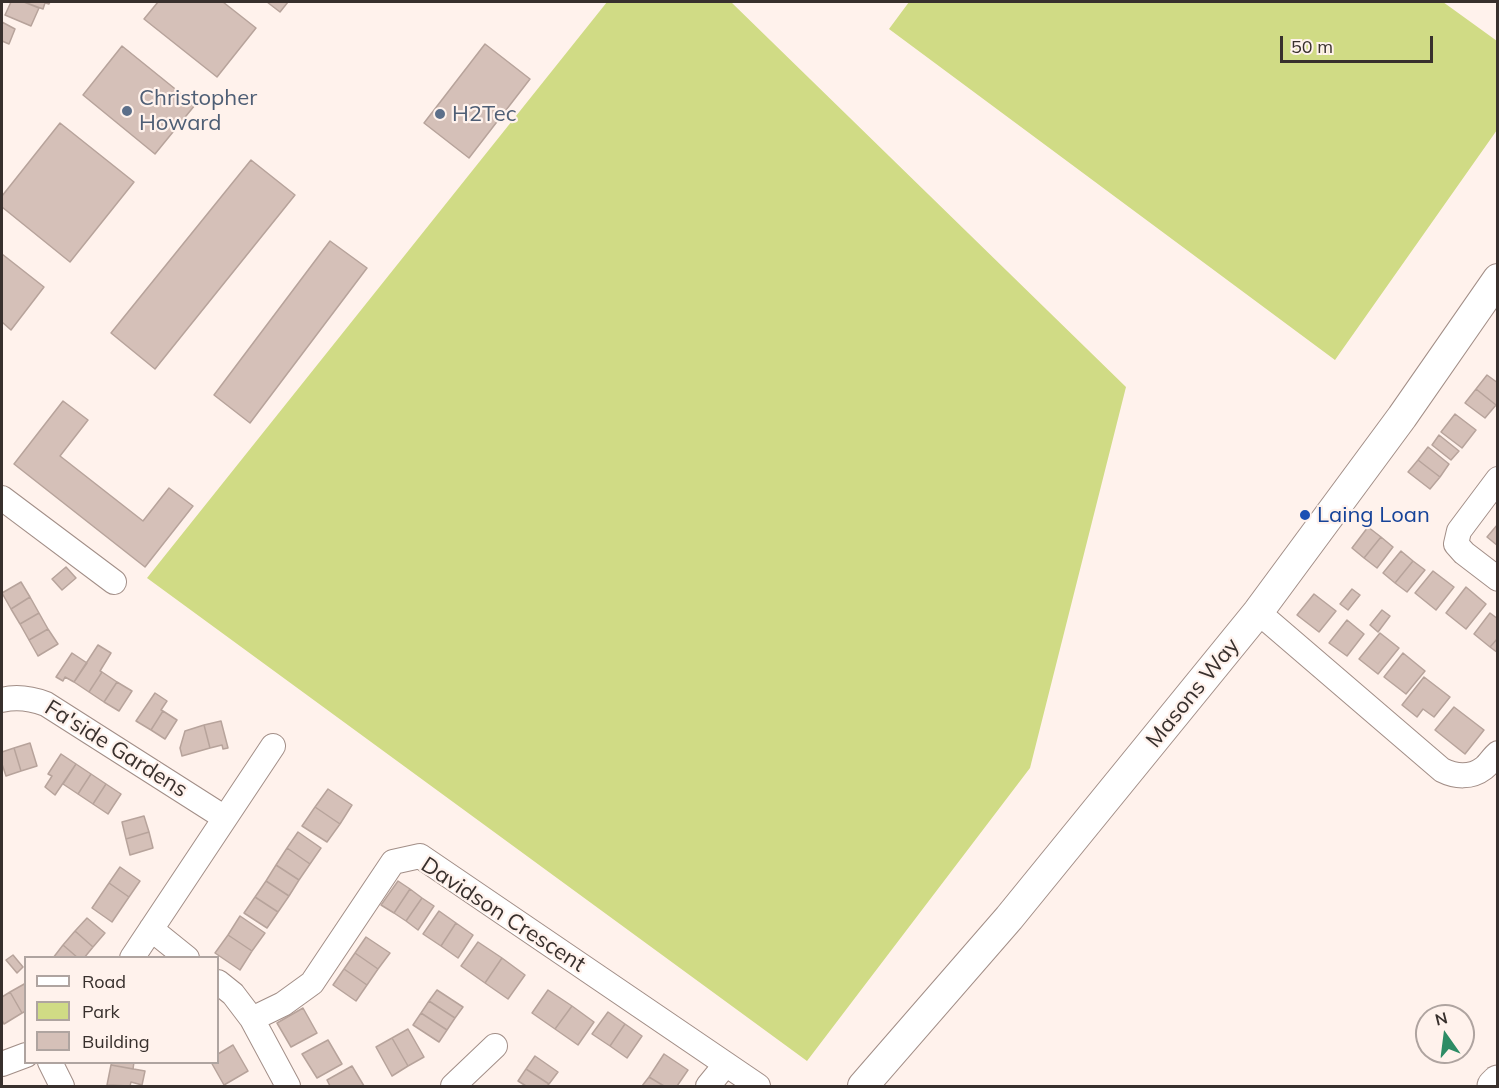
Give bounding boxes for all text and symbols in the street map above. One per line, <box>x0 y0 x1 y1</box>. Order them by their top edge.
scale bar <box>1283 24 1436 62</box>
text: 50 m <box>1291 35 1333 58</box>
place label: Christopher Howard <box>139 85 257 136</box>
place label: H2Tec <box>452 101 517 127</box>
marker: Christopher Howard <box>120 104 134 118</box>
marker: H2Tec <box>433 107 447 121</box>
place label: Laing Loan <box>1317 502 1430 528</box>
marker: Laing Loan <box>1298 508 1312 522</box>
street label: Masons Way <box>1141 633 1245 753</box>
street label: Fa'side Gardens <box>40 695 192 803</box>
street label: Davidson Crescent <box>416 852 590 978</box>
legend <box>24 956 219 1064</box>
text: Road <box>82 970 126 993</box>
text: Park <box>82 1000 120 1023</box>
north arrow <box>1415 1004 1475 1064</box>
text: N <box>1433 1007 1449 1030</box>
text: Building <box>82 1030 150 1053</box>

